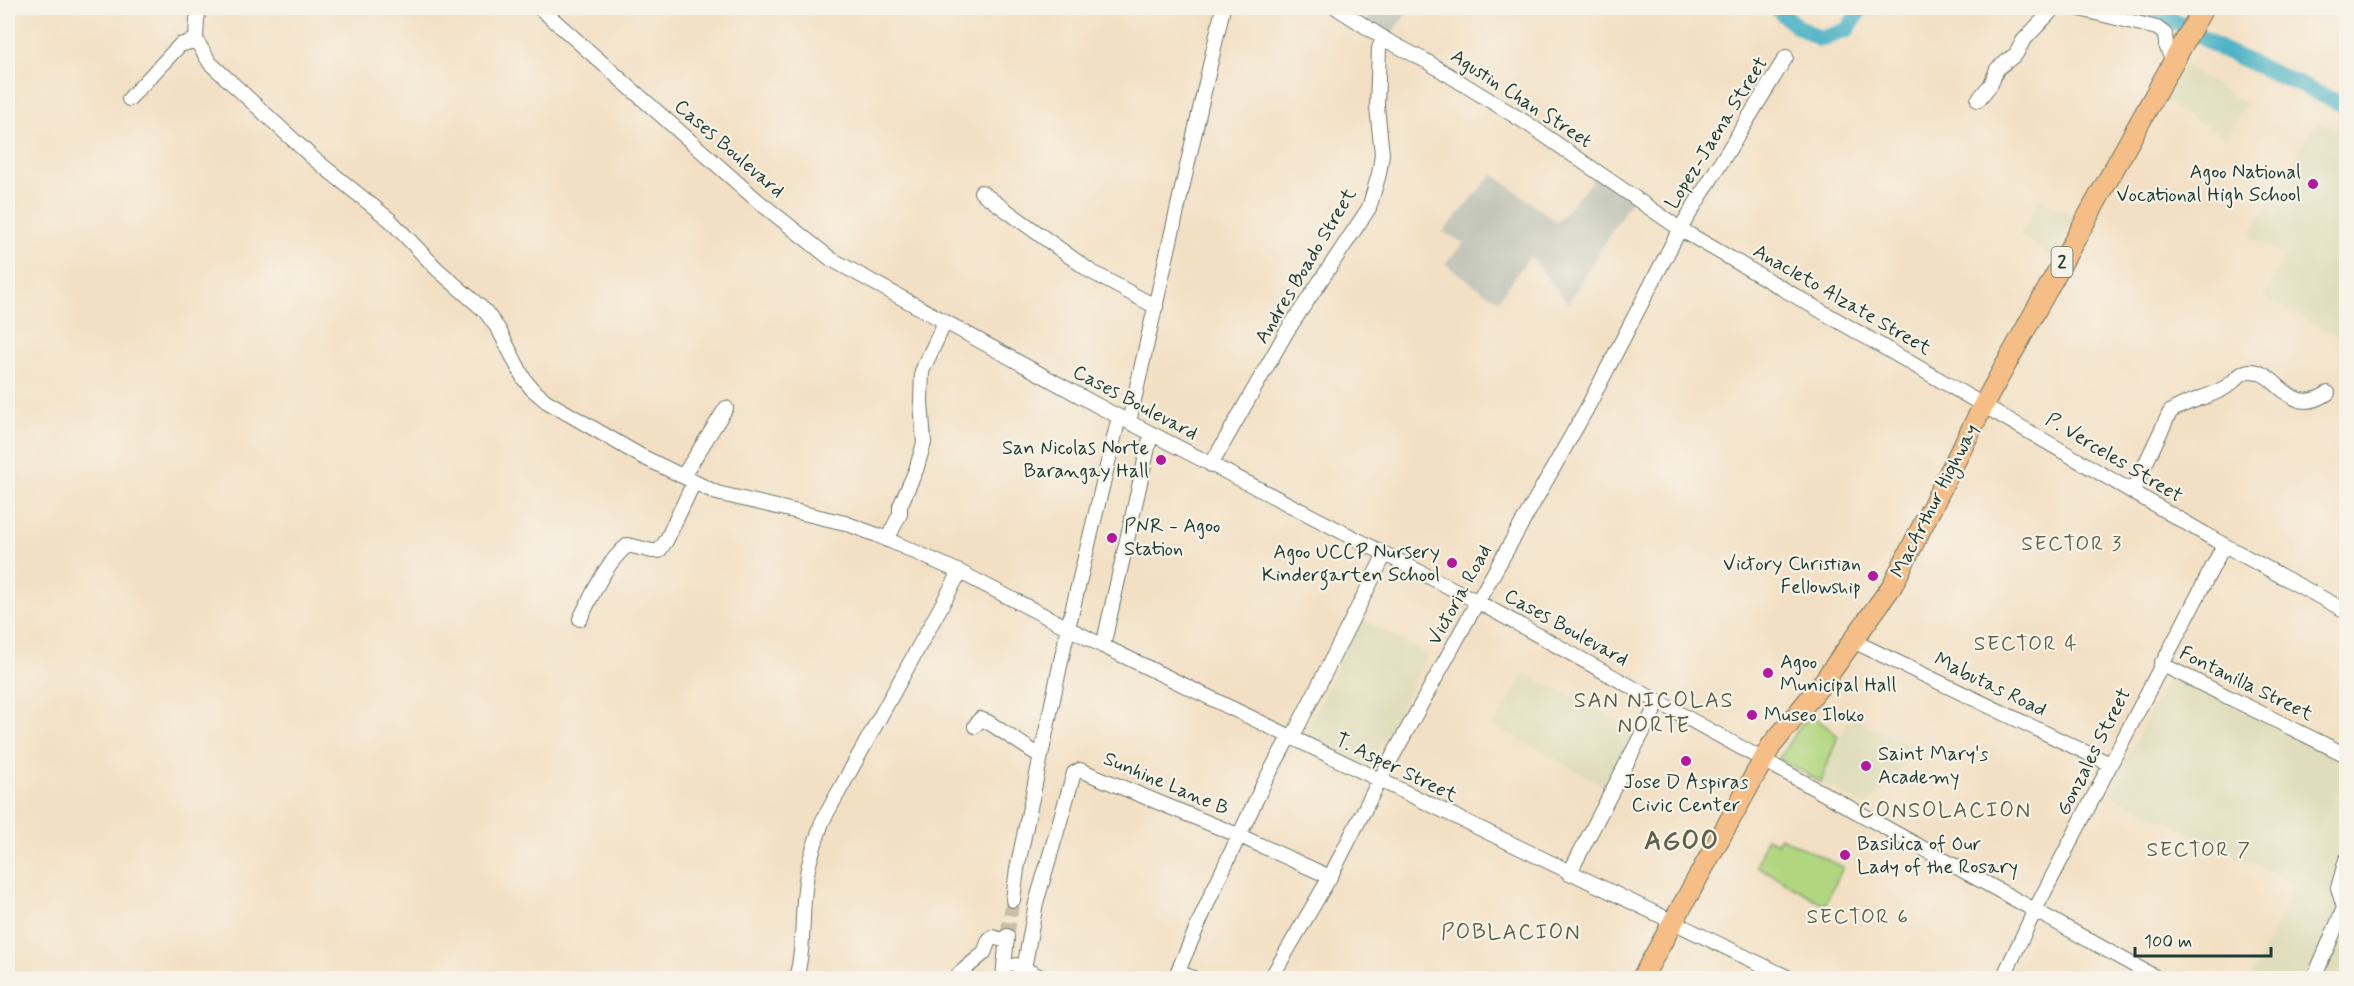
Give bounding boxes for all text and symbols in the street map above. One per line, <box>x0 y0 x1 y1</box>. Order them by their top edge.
street label: Agustin Chan Street <box>1445 43 1597 155</box>
street label: Lopez-Jaena Street <box>1659 52 1775 214</box>
street label: Cases Boulevard <box>668 94 790 204</box>
place label: Agoo National Vocational High School <box>2116 159 2301 209</box>
marker: Agoo National Vocational High School <box>2306 177 2320 191</box>
street label: Andres Boado Street <box>1249 183 1363 349</box>
street label: Anacleto Alzate Street <box>1748 238 1936 362</box>
road number: 2 <box>2052 247 2072 277</box>
street label: Cases Boulevard <box>1068 359 1202 447</box>
street label: P. Verceles Street <box>2040 406 2188 510</box>
street label: MacArthur Highway <box>1885 419 1986 583</box>
place label: San Nicolas Norte Barangay Hall <box>1002 435 1149 485</box>
marker: San Nicolas Norte Barangay Hall <box>1154 453 1168 467</box>
place label: PNR - Agoo Station <box>1124 513 1220 563</box>
district label: SECTOR 3 <box>2021 530 2123 558</box>
marker: PNR - Agoo Station <box>1105 531 1119 545</box>
place label: Agoo UCCP Nursery Kindergarten School <box>1262 539 1440 591</box>
street label: Victoria Road <box>1421 540 1499 650</box>
place label: Victory Christian Fellowship <box>1723 551 1861 601</box>
marker: Agoo UCCP Nursery Kindergarten School <box>1445 556 1459 570</box>
marker: Victory Christian Fellowship <box>1866 569 1880 583</box>
street label: Cases Boulevard <box>1499 583 1633 673</box>
district label: SECTOR 4 <box>1974 630 2078 658</box>
street label: Fontanilla Street <box>2175 640 2317 728</box>
street label: Mabutas Road <box>1929 646 2051 724</box>
place label: Agoo Municipal Hall <box>1780 649 1897 699</box>
marker: Agoo Municipal Hall <box>1761 666 1775 680</box>
street label: Gonzales Street <box>2050 684 2138 820</box>
district label: SAN NICOLAS NORTE <box>1574 687 1734 740</box>
place label: Museo Iloko <box>1764 702 1864 729</box>
marker: Museo Iloko <box>1745 708 1759 722</box>
street label: T. Asper Street <box>1330 727 1462 809</box>
place label: Saint Mary's Academy <box>1878 741 1989 791</box>
street label: Sunhine Lane B <box>1099 745 1233 823</box>
marker: Jose D Aspiras Civic Center <box>1679 754 1693 768</box>
marker: Saint Mary's Academy <box>1859 759 1873 773</box>
place label: Jose D Aspiras Civic Center <box>1624 769 1749 819</box>
district label: CONSOLACION <box>1858 797 2032 825</box>
district label: AGOO <box>1644 825 1720 859</box>
place label: Basilica of Our Lady of the Rosary <box>1857 831 2018 881</box>
district label: SECTOR 7 <box>2147 836 2252 864</box>
marker: Basilica of Our Lady of the Rosary <box>1838 848 1852 862</box>
district label: SECTOR 6 <box>1807 903 1910 931</box>
district label: POBLACION <box>1441 919 1581 947</box>
scale bar <box>2135 920 2272 958</box>
text: 100 m <box>2144 930 2192 954</box>

